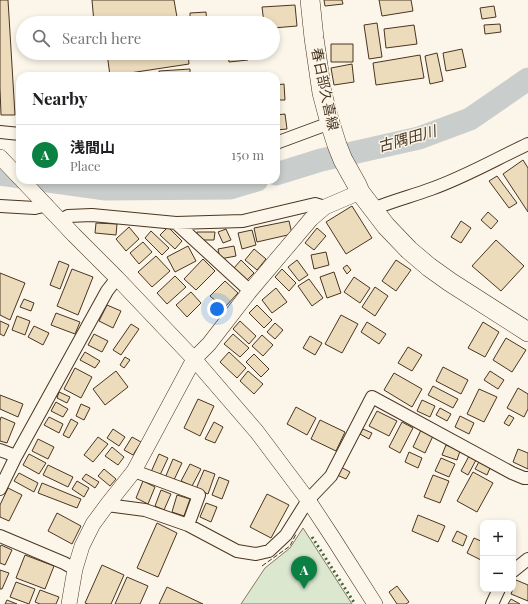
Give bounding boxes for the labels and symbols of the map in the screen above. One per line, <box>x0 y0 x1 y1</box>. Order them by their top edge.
street label: 春日部久喜線 <box>307 46 344 132</box>
water label: 古隅田川 <box>375 120 440 156</box>
your location <box>207 299 227 319</box>
pin: A <box>291 556 317 589</box>

